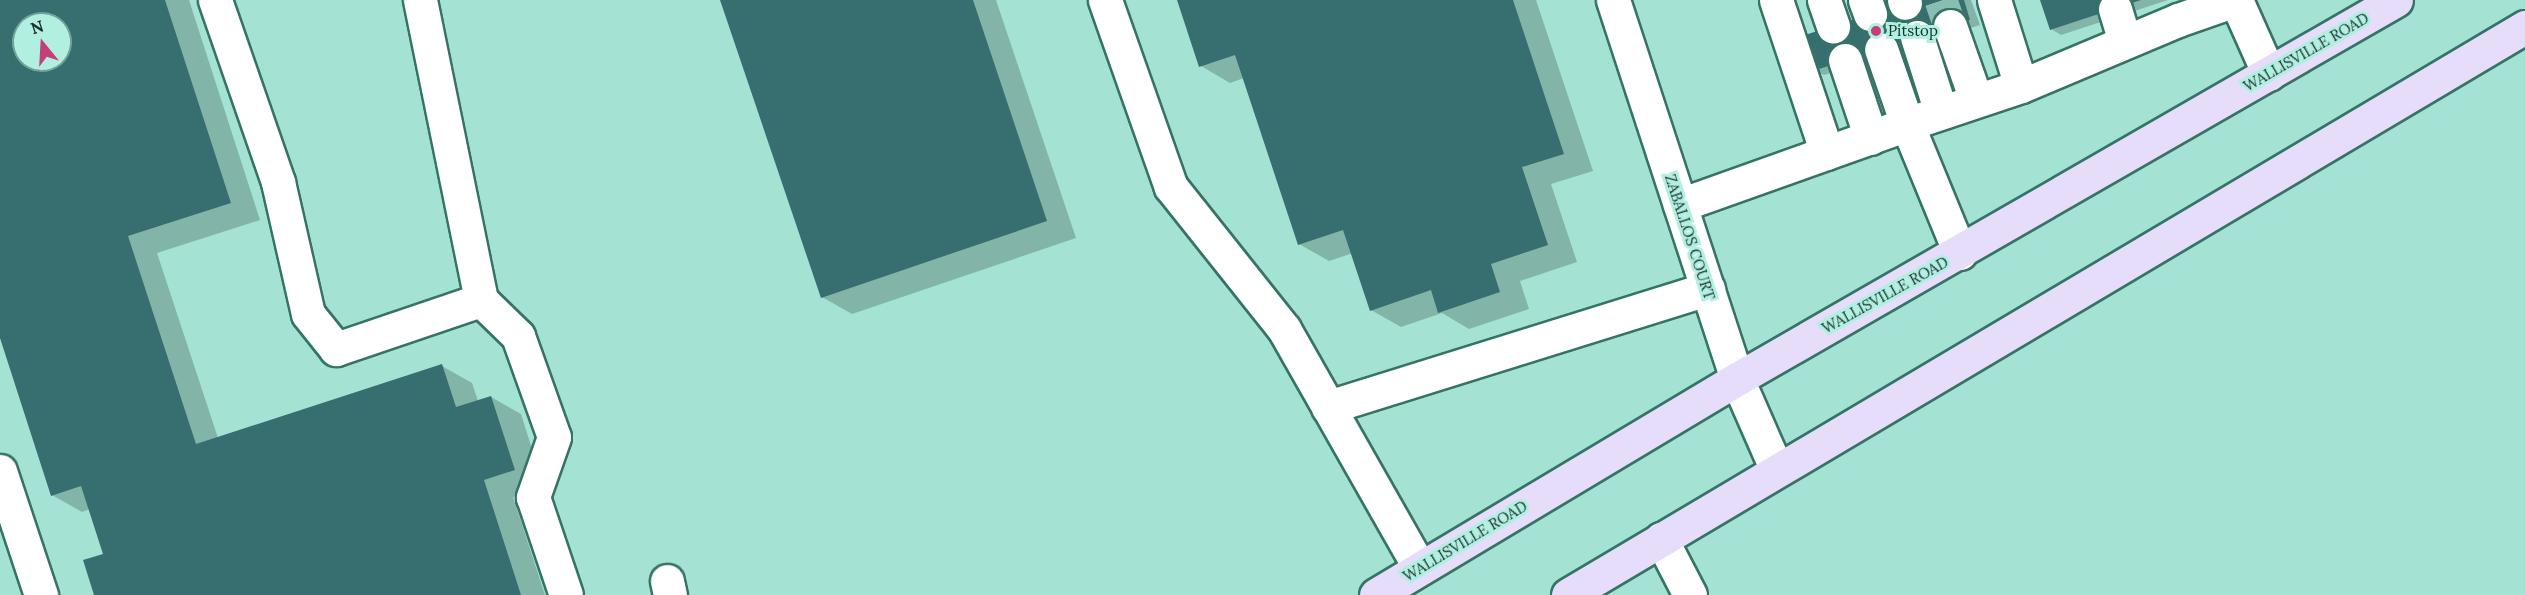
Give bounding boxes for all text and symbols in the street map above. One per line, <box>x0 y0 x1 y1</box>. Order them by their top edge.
street label: WALLISVILLE ROAD <box>2240 9 2372 95</box>
north arrow <box>12 12 72 72</box>
text: N <box>28 15 46 38</box>
place label: Pitstop <box>1888 22 1938 40</box>
marker: Pitstop <box>1869 24 1883 38</box>
street label: ZABALLOS COURT <box>1661 172 1719 302</box>
street label: WALLISVILLE ROAD <box>1819 253 1951 337</box>
street label: WALLISVILLE ROAD <box>1400 497 1530 585</box>

